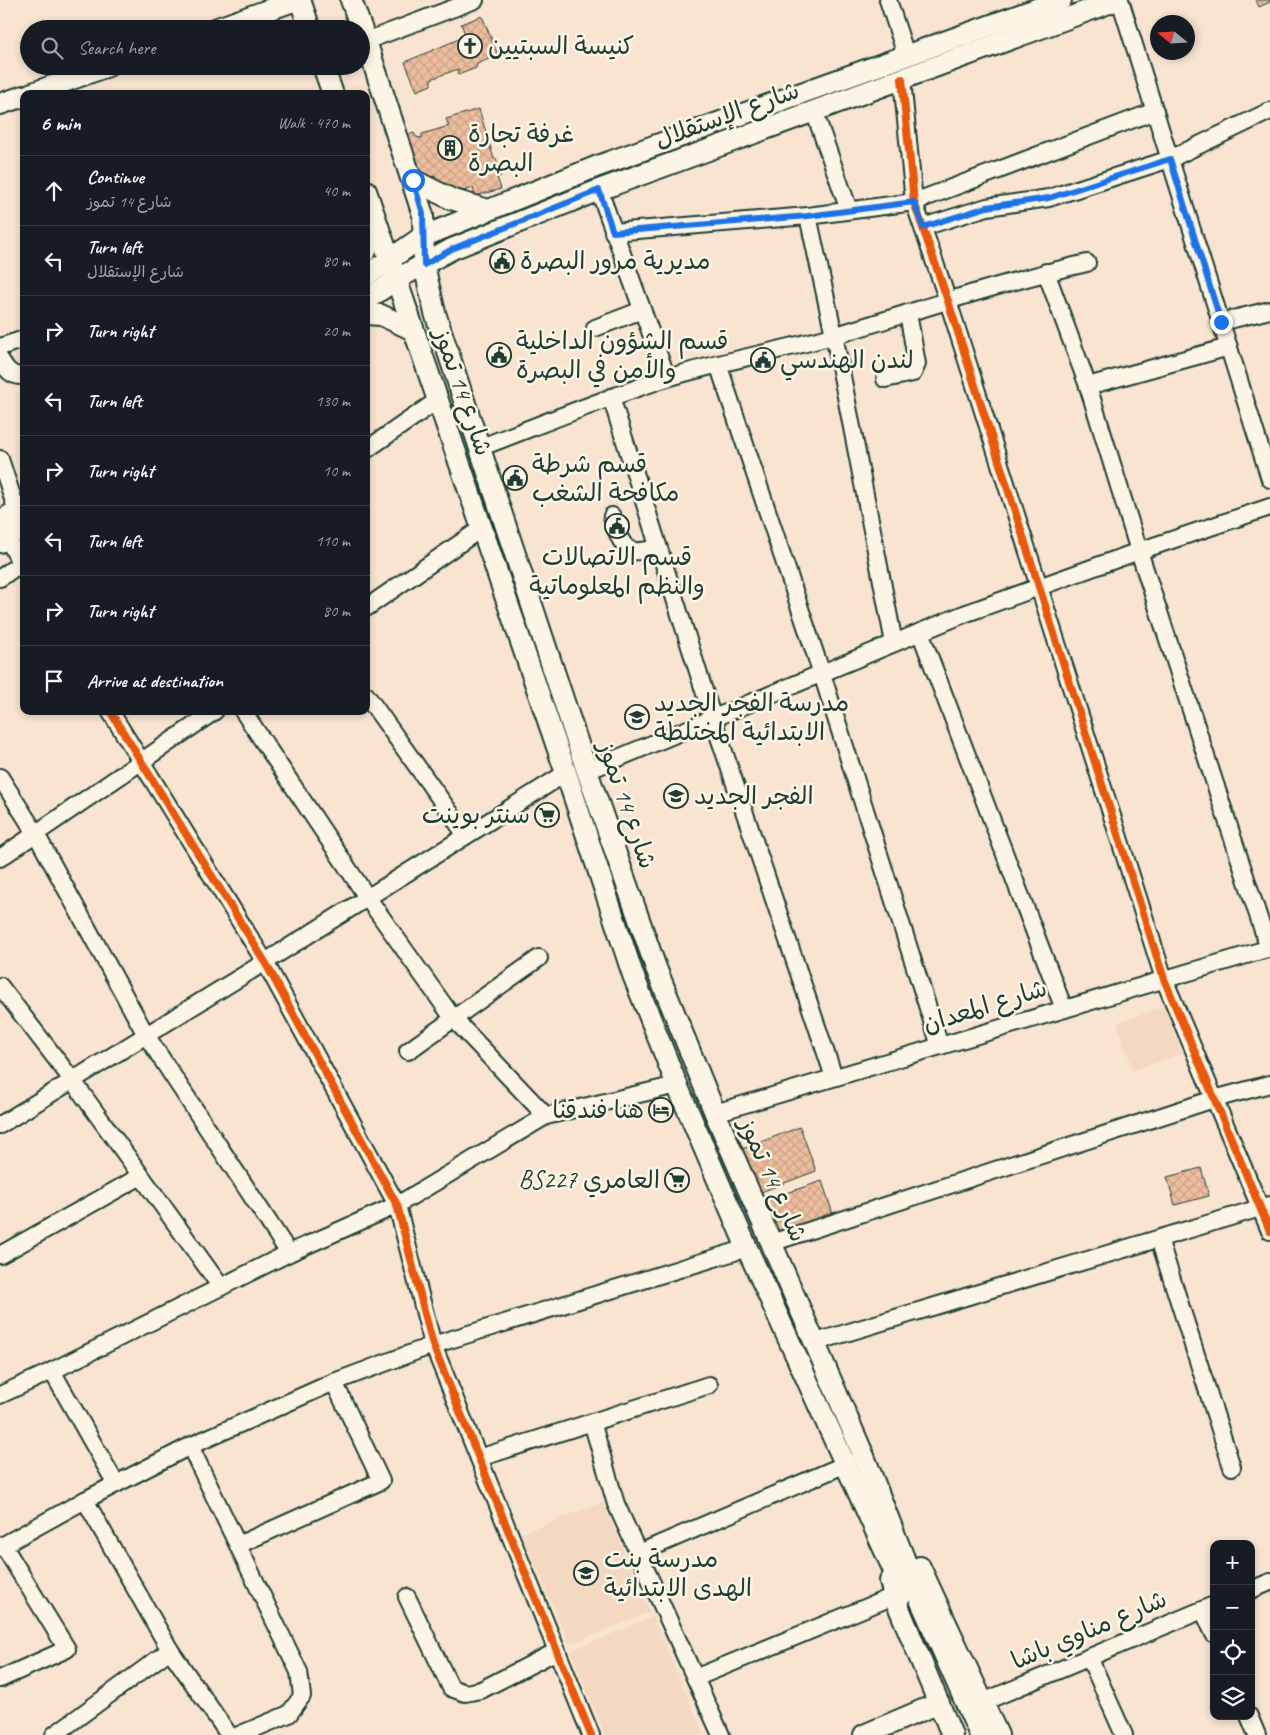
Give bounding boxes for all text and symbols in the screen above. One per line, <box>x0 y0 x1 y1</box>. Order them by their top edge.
north arrow <box>1150 15 1195 60</box>
search box <box>20 20 370 75</box>
place label: كنيسة السبتيين <box>488 30 634 62</box>
church icon: كنيسة السبتيين <box>457 33 483 59</box>
icon: search <box>38 34 66 62</box>
text: Search here <box>78 36 155 60</box>
street label: شارع الإستقلال <box>650 74 804 157</box>
text: 6 min <box>40 110 81 136</box>
text: Walk · 470 m <box>278 113 350 133</box>
place label: غرفة تجارة البصرة <box>468 118 574 179</box>
building icon: غرفة تجارة البصرة <box>437 135 463 161</box>
text: Continue <box>87 165 144 189</box>
route start <box>402 169 425 192</box>
icon: ahead <box>40 177 68 205</box>
text: 40 m <box>323 181 350 201</box>
text: شارع 14 تموز <box>87 192 172 212</box>
text: Turn left <box>87 235 142 259</box>
place label: مديرية مرور البصرة <box>520 245 711 277</box>
icon: left <box>40 247 68 275</box>
public building icon: مديرية مرور البصرة <box>489 248 515 274</box>
text: 80 m <box>323 251 350 271</box>
text: شارع الإستقلال <box>87 262 184 282</box>
route end <box>1210 311 1233 334</box>
icon: right <box>40 317 68 345</box>
text: Turn right <box>87 319 154 343</box>
text: 20 m <box>323 321 350 341</box>
street label: شارع 14 تموز <box>425 322 500 460</box>
place label: قسم الشؤون الداخلية والأمن في البصرة <box>516 325 728 388</box>
public building icon: قسم الشؤون الداخلية والأمن في البصرة <box>486 342 512 368</box>
place label: لندن الهندسي <box>780 344 914 381</box>
public building icon: لندن الهندسي <box>750 347 776 373</box>
icon: left <box>40 387 68 415</box>
text: Turn left <box>87 389 142 413</box>
text: 130 m <box>316 391 350 411</box>
place label: قسم شرطة مكافحة الشغب <box>532 448 679 509</box>
icon: right <box>40 457 68 485</box>
text: Turn right <box>87 459 154 483</box>
text: 10 m <box>323 461 350 481</box>
public building icon: قسم شرطة مكافحة الشغب <box>502 465 528 491</box>
public building icon: قسم الاتصالات والنظم المعلوماتية <box>604 513 630 539</box>
icon: left <box>40 527 68 555</box>
text: Turn left <box>87 529 142 553</box>
text: 110 m <box>316 531 350 551</box>
place label: قسم الاتصالات والنظم المعلوماتية <box>529 541 705 604</box>
icon: right <box>40 597 68 625</box>
text: Turn right <box>87 599 154 623</box>
text: 80 m <box>323 601 350 621</box>
icon: arrive <box>40 667 68 695</box>
text: Arrive at destination <box>87 669 223 693</box>
place label: مدرسة الفجر الجديد الابتدائية المختلطة <box>654 687 849 748</box>
school or university icon: مدرسة الفجر الجديد الابتدائية المختلطة <box>624 704 650 730</box>
street label: شارع 14 تموز <box>589 735 664 873</box>
place label: الفجر الجديد <box>694 780 814 812</box>
school or university icon: الفجر الجديد <box>663 783 689 809</box>
place label: سنتر بوينت <box>422 799 530 831</box>
supermarket icon: سنتر بوينت <box>534 802 560 828</box>
street label: شارع المعدان <box>919 972 1051 1041</box>
place label: هنا فندقنا <box>552 1094 644 1126</box>
hotel icon: هنا فندقنا <box>648 1097 674 1123</box>
street label: شارع 14 تموز <box>730 1111 815 1247</box>
place label: BS227 العامري <box>518 1164 660 1198</box>
supermarket icon: BS227 العامري <box>664 1167 690 1193</box>
map controls <box>1210 1540 1255 1720</box>
button: + <box>1210 1540 1255 1585</box>
place label: مدرسة بنت الهدى اﻻبتدائية <box>604 1543 752 1604</box>
school or university icon: مدرسة بنت الهدى اﻻبتدائية <box>573 1560 599 1586</box>
street label: شارع مناوي باشا <box>1006 1583 1172 1679</box>
button: − <box>1210 1585 1255 1630</box>
button: locate <box>1210 1630 1255 1675</box>
button: layers <box>1210 1675 1255 1720</box>

